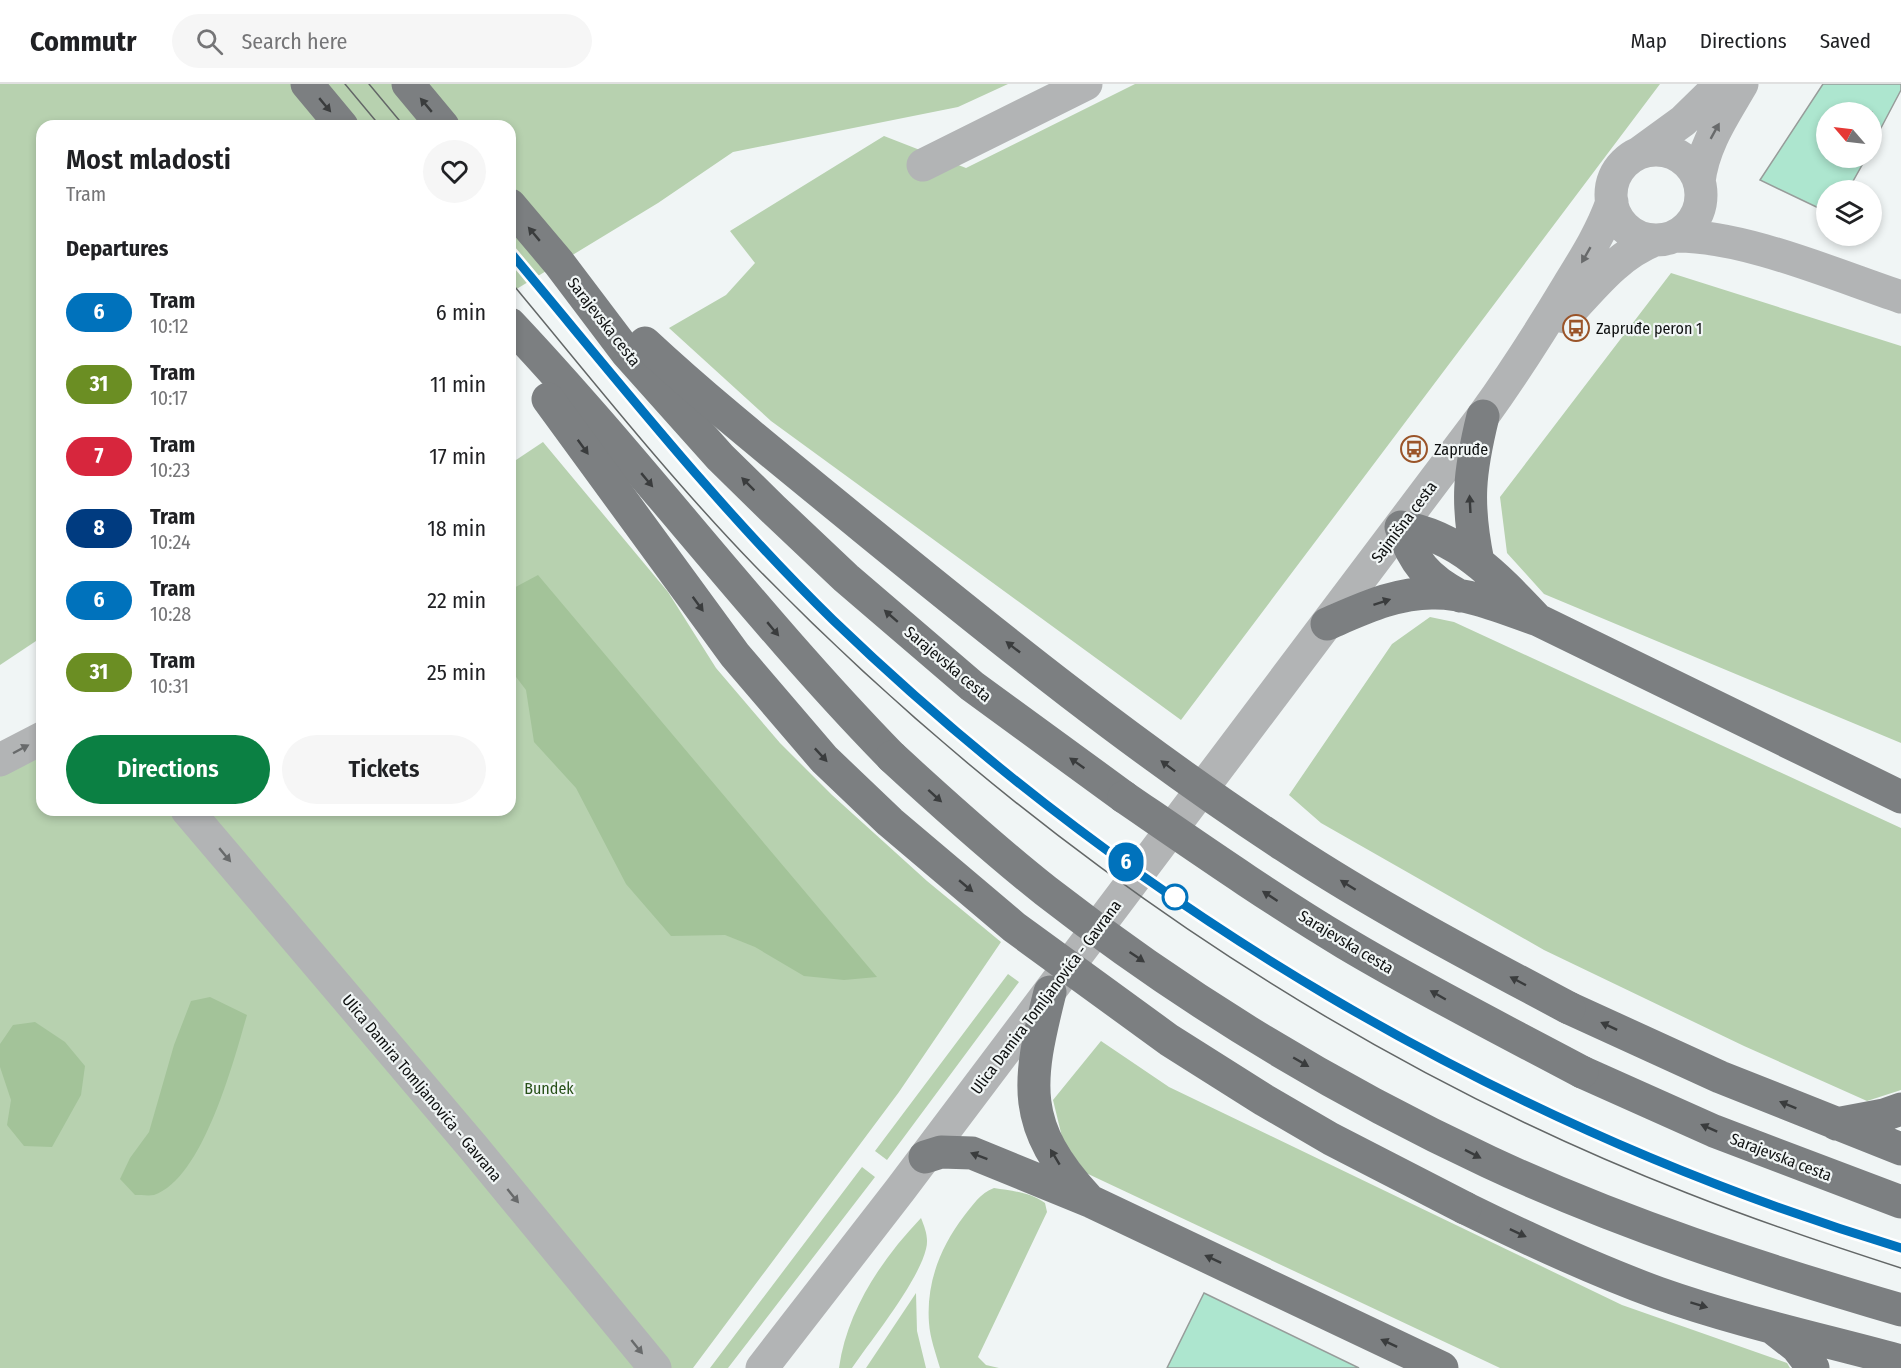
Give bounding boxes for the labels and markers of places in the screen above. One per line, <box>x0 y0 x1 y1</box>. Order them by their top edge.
bus stop icon: Zapruđe peron 1 <box>1561 313 1591 343</box>
place label: Zapruđe peron 1 <box>1596 319 1702 338</box>
bus stop icon: Zapruđe <box>1399 434 1429 464</box>
place label: Zapruđe <box>1434 440 1488 459</box>
unlabelled marker <box>1162 884 1188 910</box>

